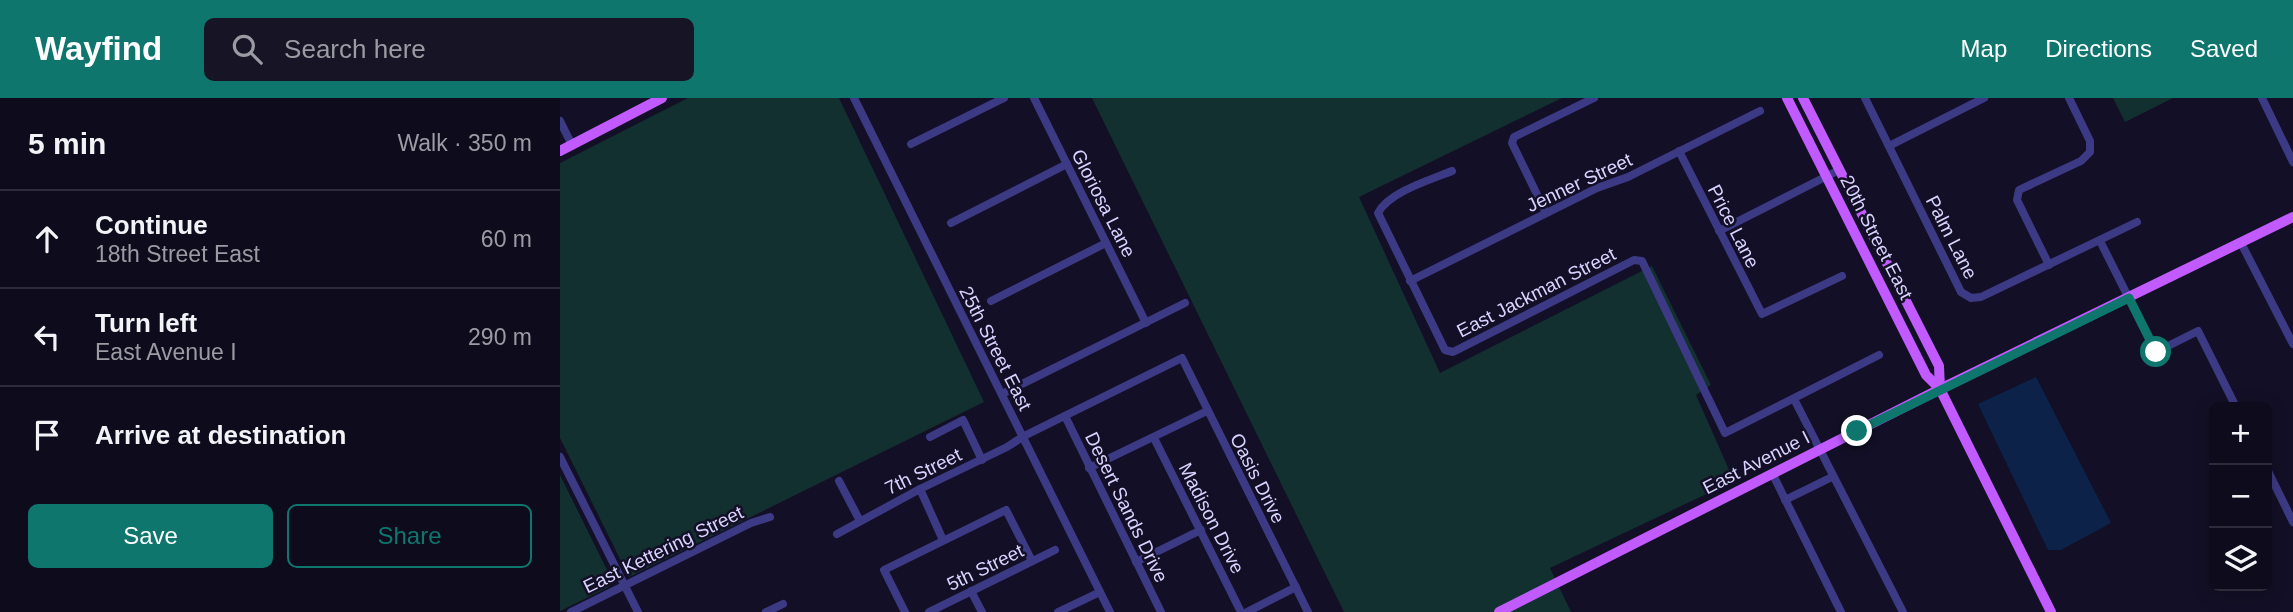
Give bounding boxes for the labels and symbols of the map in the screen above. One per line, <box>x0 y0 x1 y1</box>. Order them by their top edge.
street label: Gloriosa Lane <box>1067 146 1140 261</box>
street label: Jenner Street <box>1523 149 1636 216</box>
street label: 20th Street East <box>1836 172 1917 303</box>
street label: Price Lane <box>1704 181 1764 271</box>
street label: Palm Lane <box>1922 192 1982 282</box>
street label: East Jackman Street <box>1453 243 1620 342</box>
street label: 25th Street East <box>955 283 1036 414</box>
route start <box>2140 336 2171 367</box>
route end <box>1841 415 1872 446</box>
street label: East Avenue I <box>1699 427 1813 498</box>
street label: Desert Sands Drive <box>1081 429 1172 586</box>
street label: Oasis Drive <box>1226 430 1289 527</box>
street label: 7th Street <box>882 444 965 499</box>
street label: Madison Drive <box>1175 459 1248 577</box>
street label: East Kettering Street <box>580 501 747 597</box>
street label: 5th Street <box>944 540 1027 595</box>

